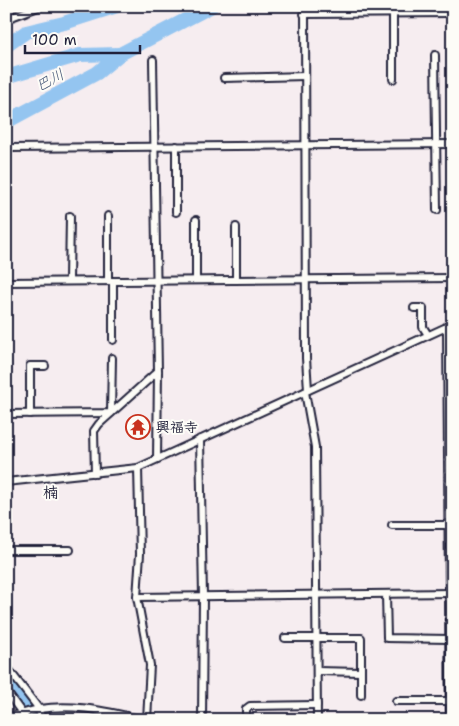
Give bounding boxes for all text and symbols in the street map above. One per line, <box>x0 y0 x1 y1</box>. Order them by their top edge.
scale bar <box>25 22 140 54</box>
text: 100 m <box>32 30 77 50</box>
water label: 巴川 <box>32 64 68 96</box>
temple icon: 興福寺 <box>125 414 151 440</box>
place label: 興福寺 <box>156 418 198 436</box>
district label: 楠 <box>43 482 59 503</box>

